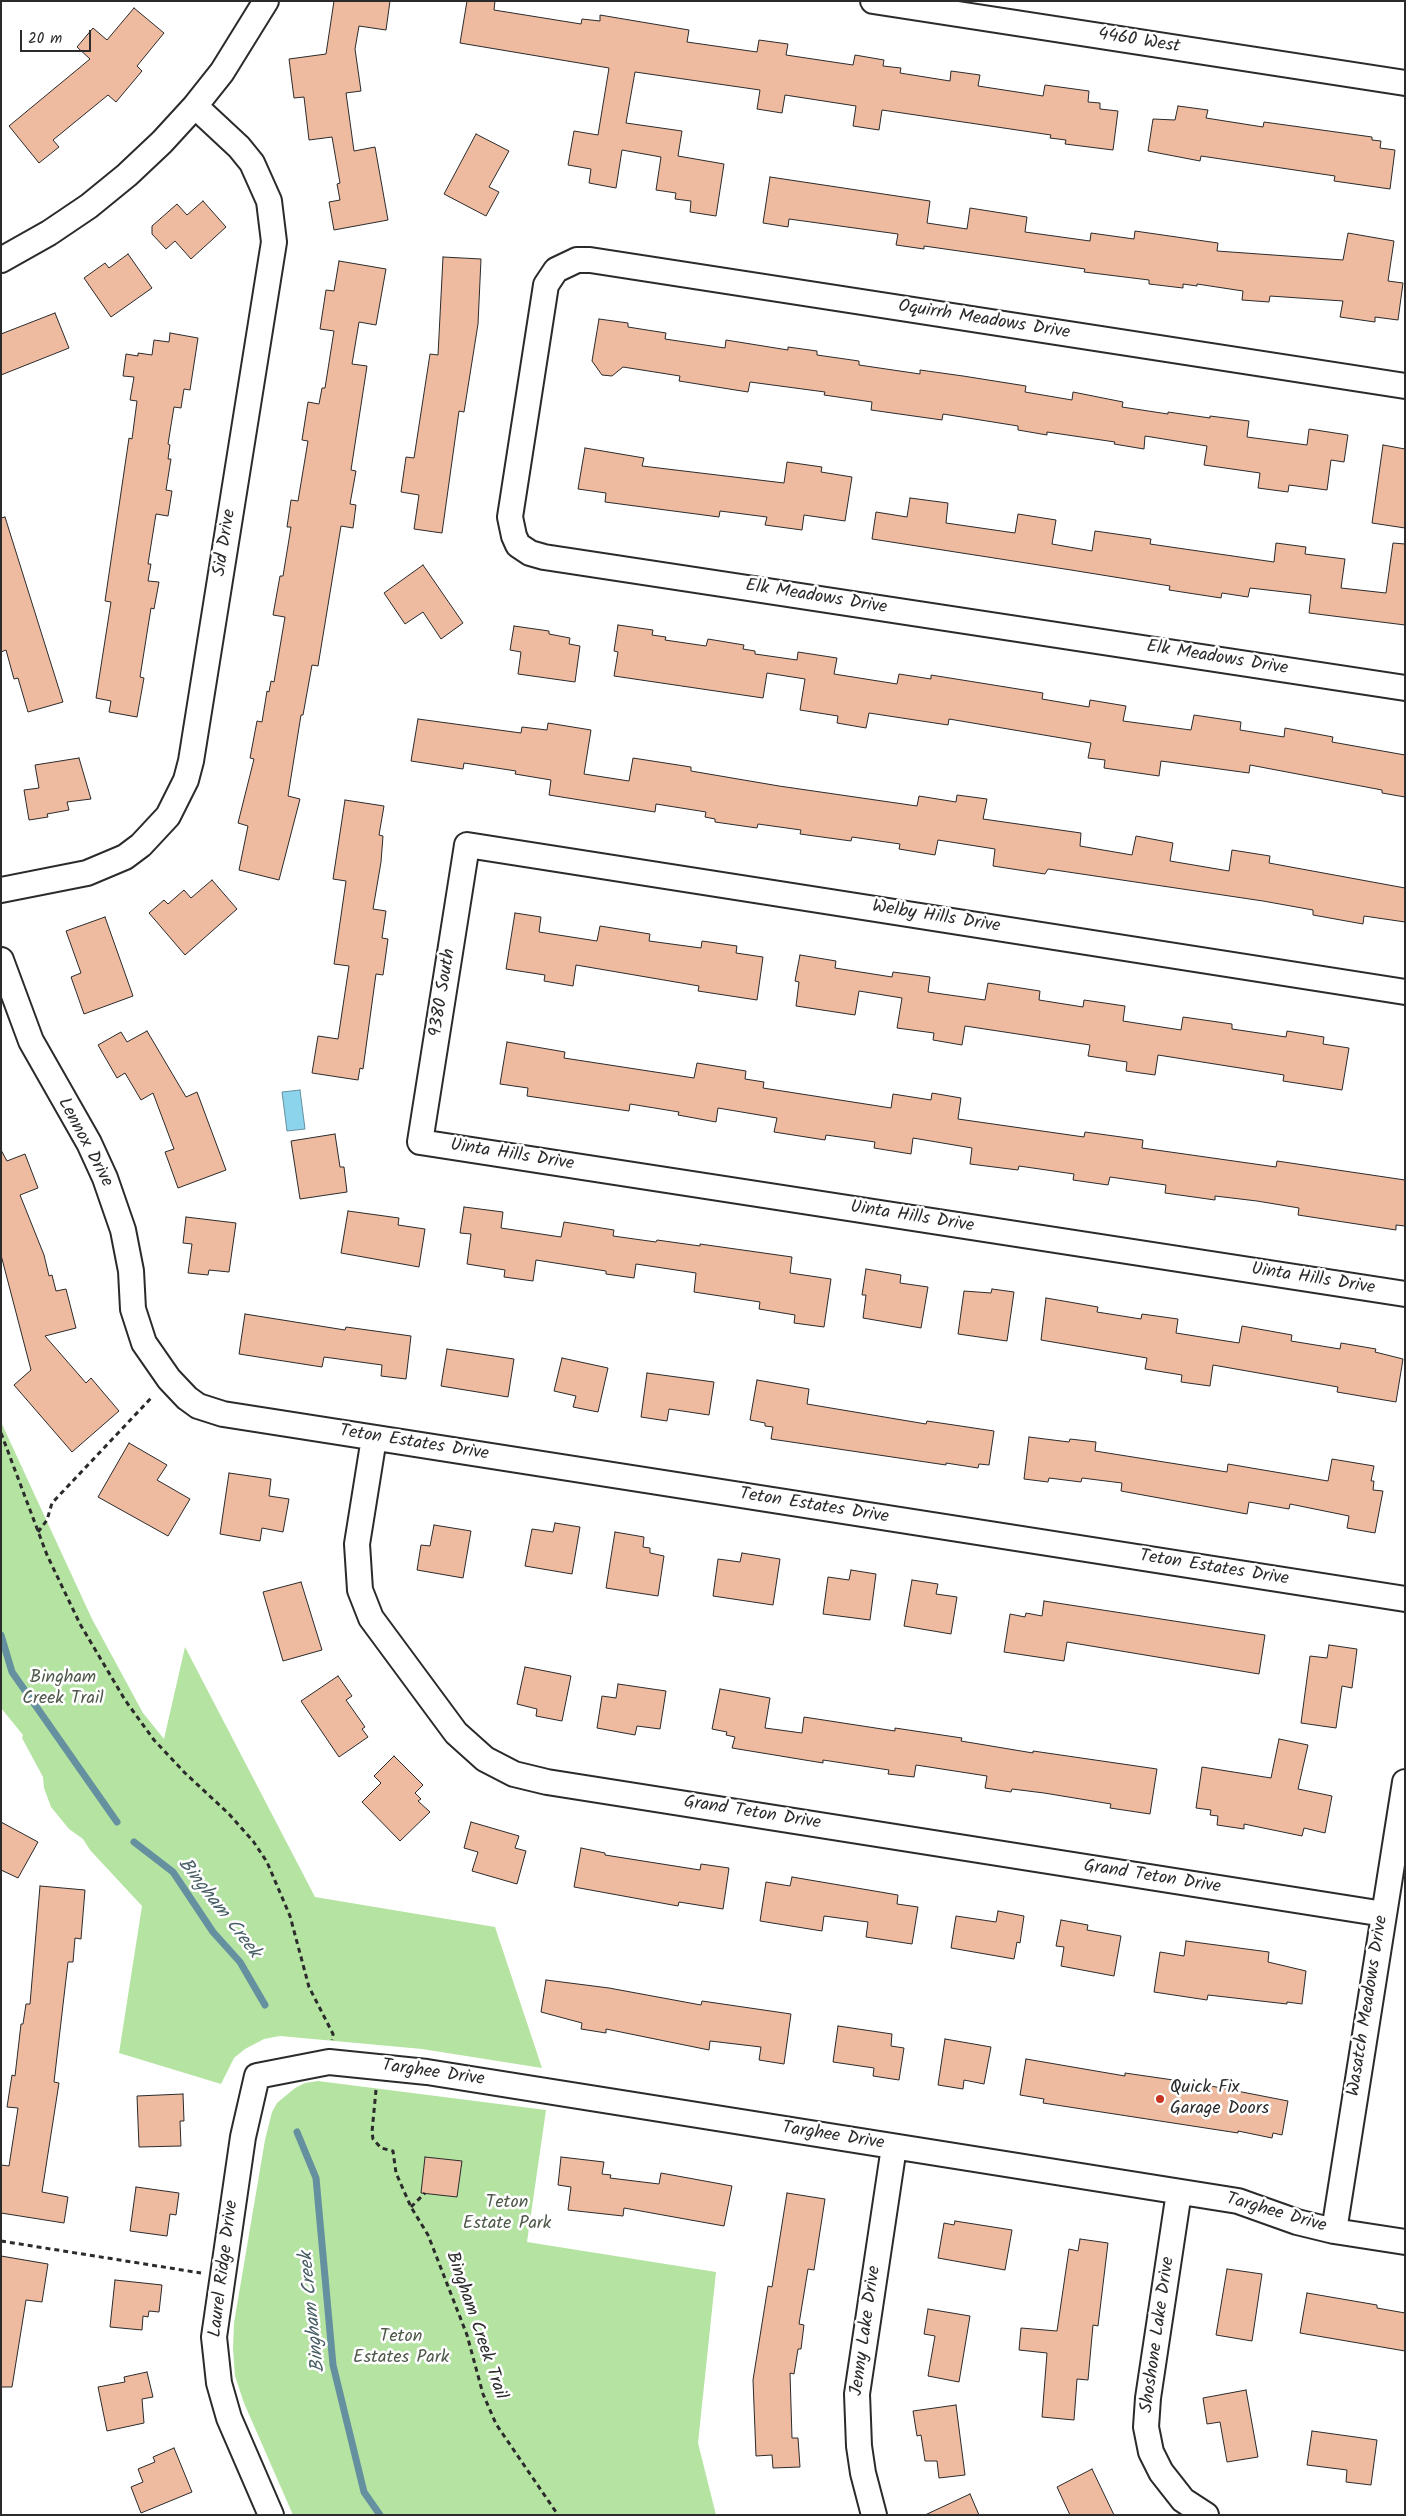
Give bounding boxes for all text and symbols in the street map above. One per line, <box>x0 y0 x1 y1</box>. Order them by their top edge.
scale bar <box>22 20 94 52</box>
street label: 4460 West <box>1096 25 1182 59</box>
text: 20 m <box>28 27 62 51</box>
street label: Oquirrh Meadows Drive <box>897 297 1071 345</box>
street label: Sid Drive <box>210 508 242 578</box>
street label: Elk Meadows Drive <box>744 576 888 620</box>
street label: Elk Meadows Drive <box>1145 637 1289 681</box>
street label: Welby Hills Drive <box>870 897 1002 939</box>
street label: 9380 South <box>426 947 462 1039</box>
street label: Lennox Drive <box>52 1095 116 1191</box>
street label: Uinta Hills Drive <box>449 1136 575 1176</box>
street label: Uinta Hills Drive <box>849 1198 975 1238</box>
street label: Uinta Hills Drive <box>1250 1260 1376 1300</box>
street label: Teton Estates Drive <box>338 1422 490 1466</box>
street label: Teton Estates Drive <box>738 1485 890 1529</box>
street label: Teton Estates Drive <box>1138 1547 1290 1591</box>
park label: Bingham Creek Trail <box>22 1668 104 1710</box>
street label: Grand Teton Drive <box>682 1793 822 1835</box>
water label: Bingham Creek <box>172 1854 264 1964</box>
street label: Grand Teton Drive <box>1082 1857 1222 1899</box>
street label: Wasatch Meadows Drive <box>1344 1914 1394 2098</box>
street label: Targhee Drive <box>380 2056 486 2092</box>
place label: Quick Fix Garage Doors <box>1170 2078 1269 2120</box>
marker: Quick Fix Garage Doors <box>1154 2093 1166 2105</box>
street label: Targhee Drive <box>780 2118 886 2156</box>
street label: Targhee Drive <box>1223 2189 1329 2239</box>
park label: Teton Estate Park <box>463 2193 551 2236</box>
street label: Laurel Ridge Drive <box>206 2199 244 2339</box>
street label: Bingham Creek Trail <box>440 2249 510 2403</box>
water label: Bingham Creek <box>296 2250 332 2374</box>
street label: Shoshone Lake Drive <box>1137 2256 1181 2414</box>
street label: Jenny Lake Drive <box>847 2265 887 2397</box>
park label: Teton Estates Park <box>353 2327 449 2370</box>

